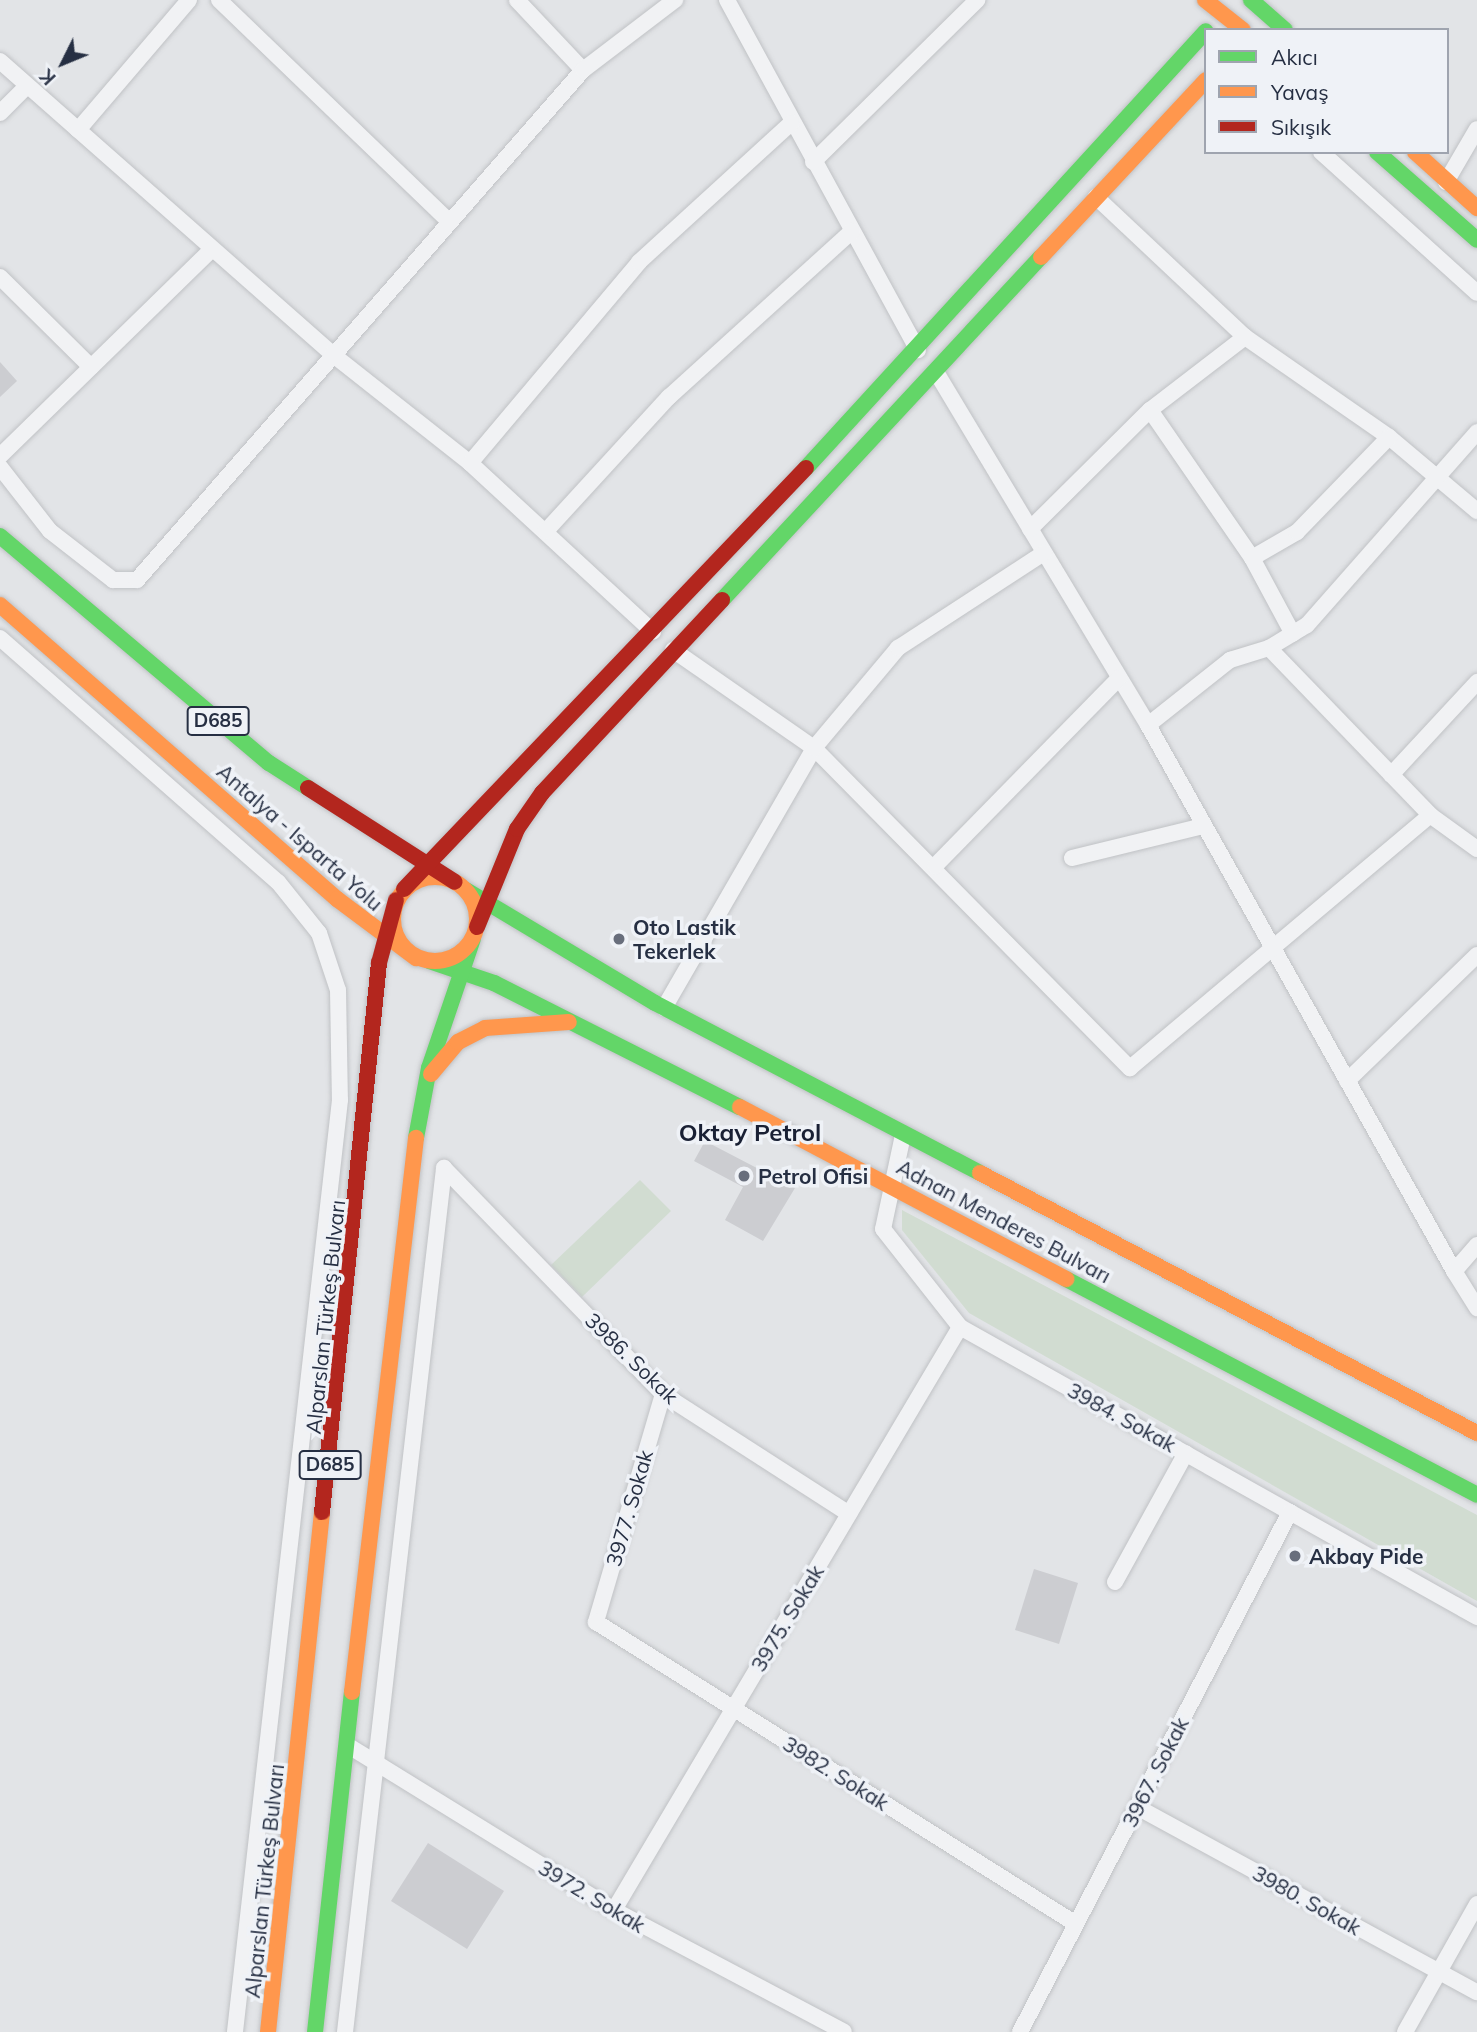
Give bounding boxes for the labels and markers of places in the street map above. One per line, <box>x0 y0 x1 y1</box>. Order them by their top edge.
place label: Oto Lastik Tekerlek <box>633 914 736 964</box>
marker: Oto Lastik Tekerlek <box>611 931 627 947</box>
place label: Petrol Ofisi <box>758 1163 868 1189</box>
marker: Petrol Ofisi <box>736 1168 752 1184</box>
place label: Akbay Pide <box>1309 1543 1423 1569</box>
marker: Akbay Pide <box>1287 1548 1303 1564</box>

